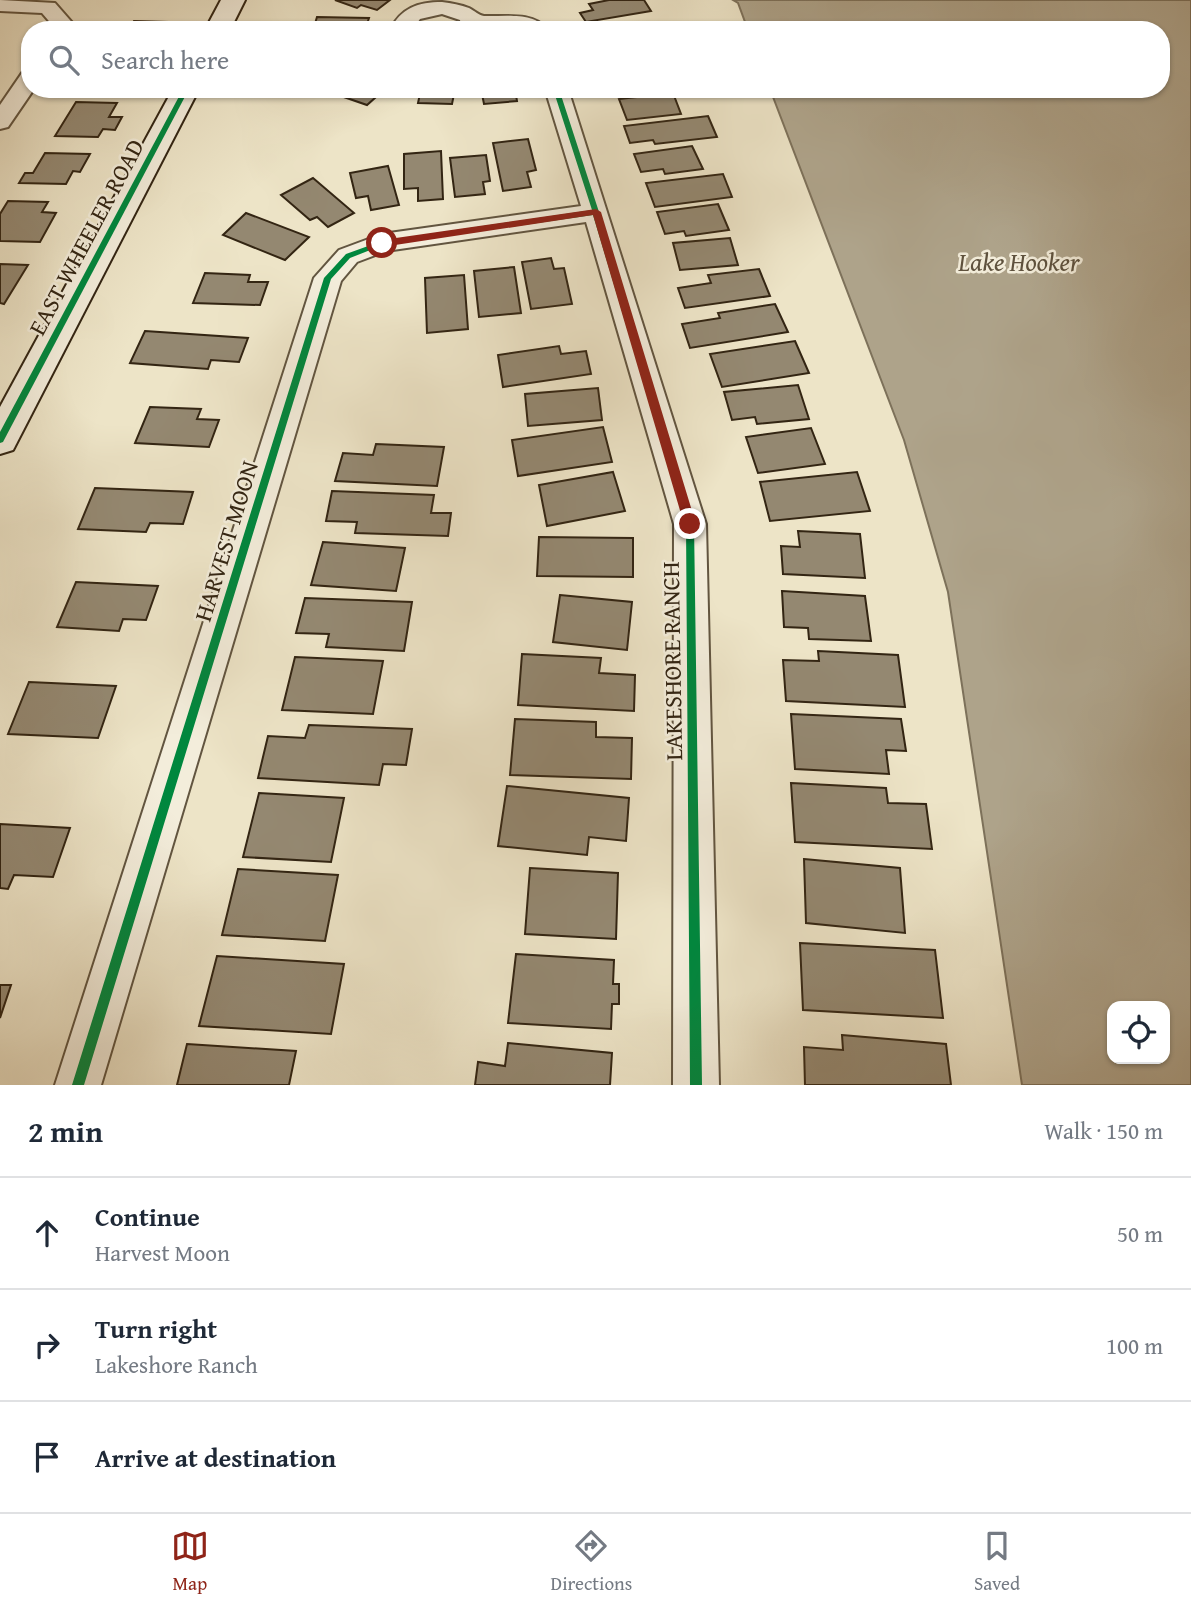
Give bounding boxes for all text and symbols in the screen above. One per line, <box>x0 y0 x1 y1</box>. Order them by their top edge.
search box <box>21 21 1170 98</box>
text: Search here <box>101 40 229 79</box>
icon: search <box>45 41 83 79</box>
street label: EAST WHEELER ROAD <box>19 133 153 341</box>
route start <box>366 227 397 258</box>
water label: Lake Hooker <box>957 242 1081 281</box>
street label: HARVEST MOON <box>185 456 267 626</box>
route end <box>674 508 705 539</box>
street label: LAKESHORE RANCH <box>653 561 691 761</box>
map controls <box>1107 1001 1170 1064</box>
button: locate <box>1107 1001 1170 1064</box>
text: 2 min <box>28 1109 103 1153</box>
text: Walk · 150 m <box>1044 1114 1163 1147</box>
text: Continue <box>95 1197 200 1236</box>
icon: ahead <box>28 1214 66 1252</box>
text: 50 m <box>1117 1217 1163 1250</box>
text: Harvest Moon <box>95 1236 230 1269</box>
text: Turn right <box>95 1309 217 1348</box>
icon: right <box>28 1326 66 1364</box>
text: 100 m <box>1106 1329 1163 1362</box>
text: Lakeshore Ranch <box>95 1348 258 1381</box>
icon: arrive <box>28 1438 66 1476</box>
text: Arrive at destination <box>95 1438 336 1477</box>
tab: Map <box>171 1527 209 1597</box>
tab: Directions <box>551 1527 632 1597</box>
tab: Saved <box>974 1527 1020 1597</box>

